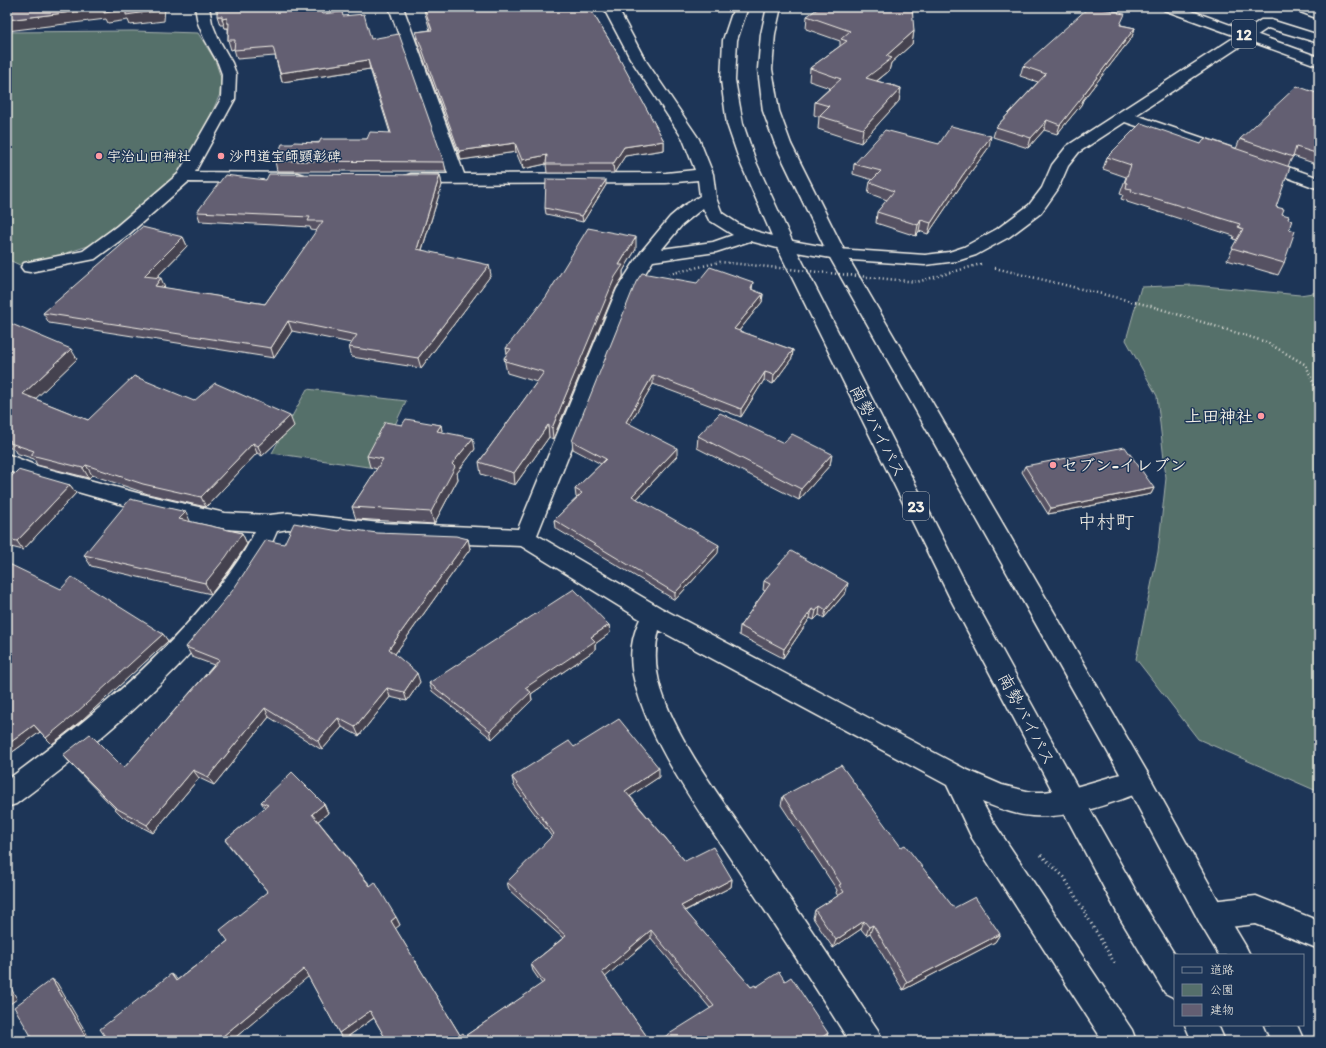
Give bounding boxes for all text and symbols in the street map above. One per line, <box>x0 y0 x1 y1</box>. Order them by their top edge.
road number: 12 <box>1232 20 1256 48</box>
place label: 宇治山田神社 <box>107 148 191 165</box>
place label: 沙門道宝師顕彰碑 <box>229 148 341 165</box>
marker: 宇治山田神社 <box>94 151 104 161</box>
marker: 沙門道宝師顕彰碑 <box>216 151 226 161</box>
street label: 南勢バイパス <box>846 381 910 481</box>
place label: 上田神社 <box>1185 406 1253 426</box>
marker: 上田神社 <box>1256 411 1266 421</box>
place label: セブン-イレブン <box>1061 455 1187 475</box>
marker: セブン-イレブン <box>1048 460 1058 470</box>
road number: 23 <box>903 492 929 520</box>
district label: 中村町 <box>1077 510 1135 533</box>
street label: 南勢バイパス <box>994 669 1060 769</box>
legend <box>1174 954 1304 1026</box>
text: 道路 <box>1210 963 1234 977</box>
text: 公園 <box>1210 983 1234 997</box>
text: 建物 <box>1210 1003 1234 1017</box>

